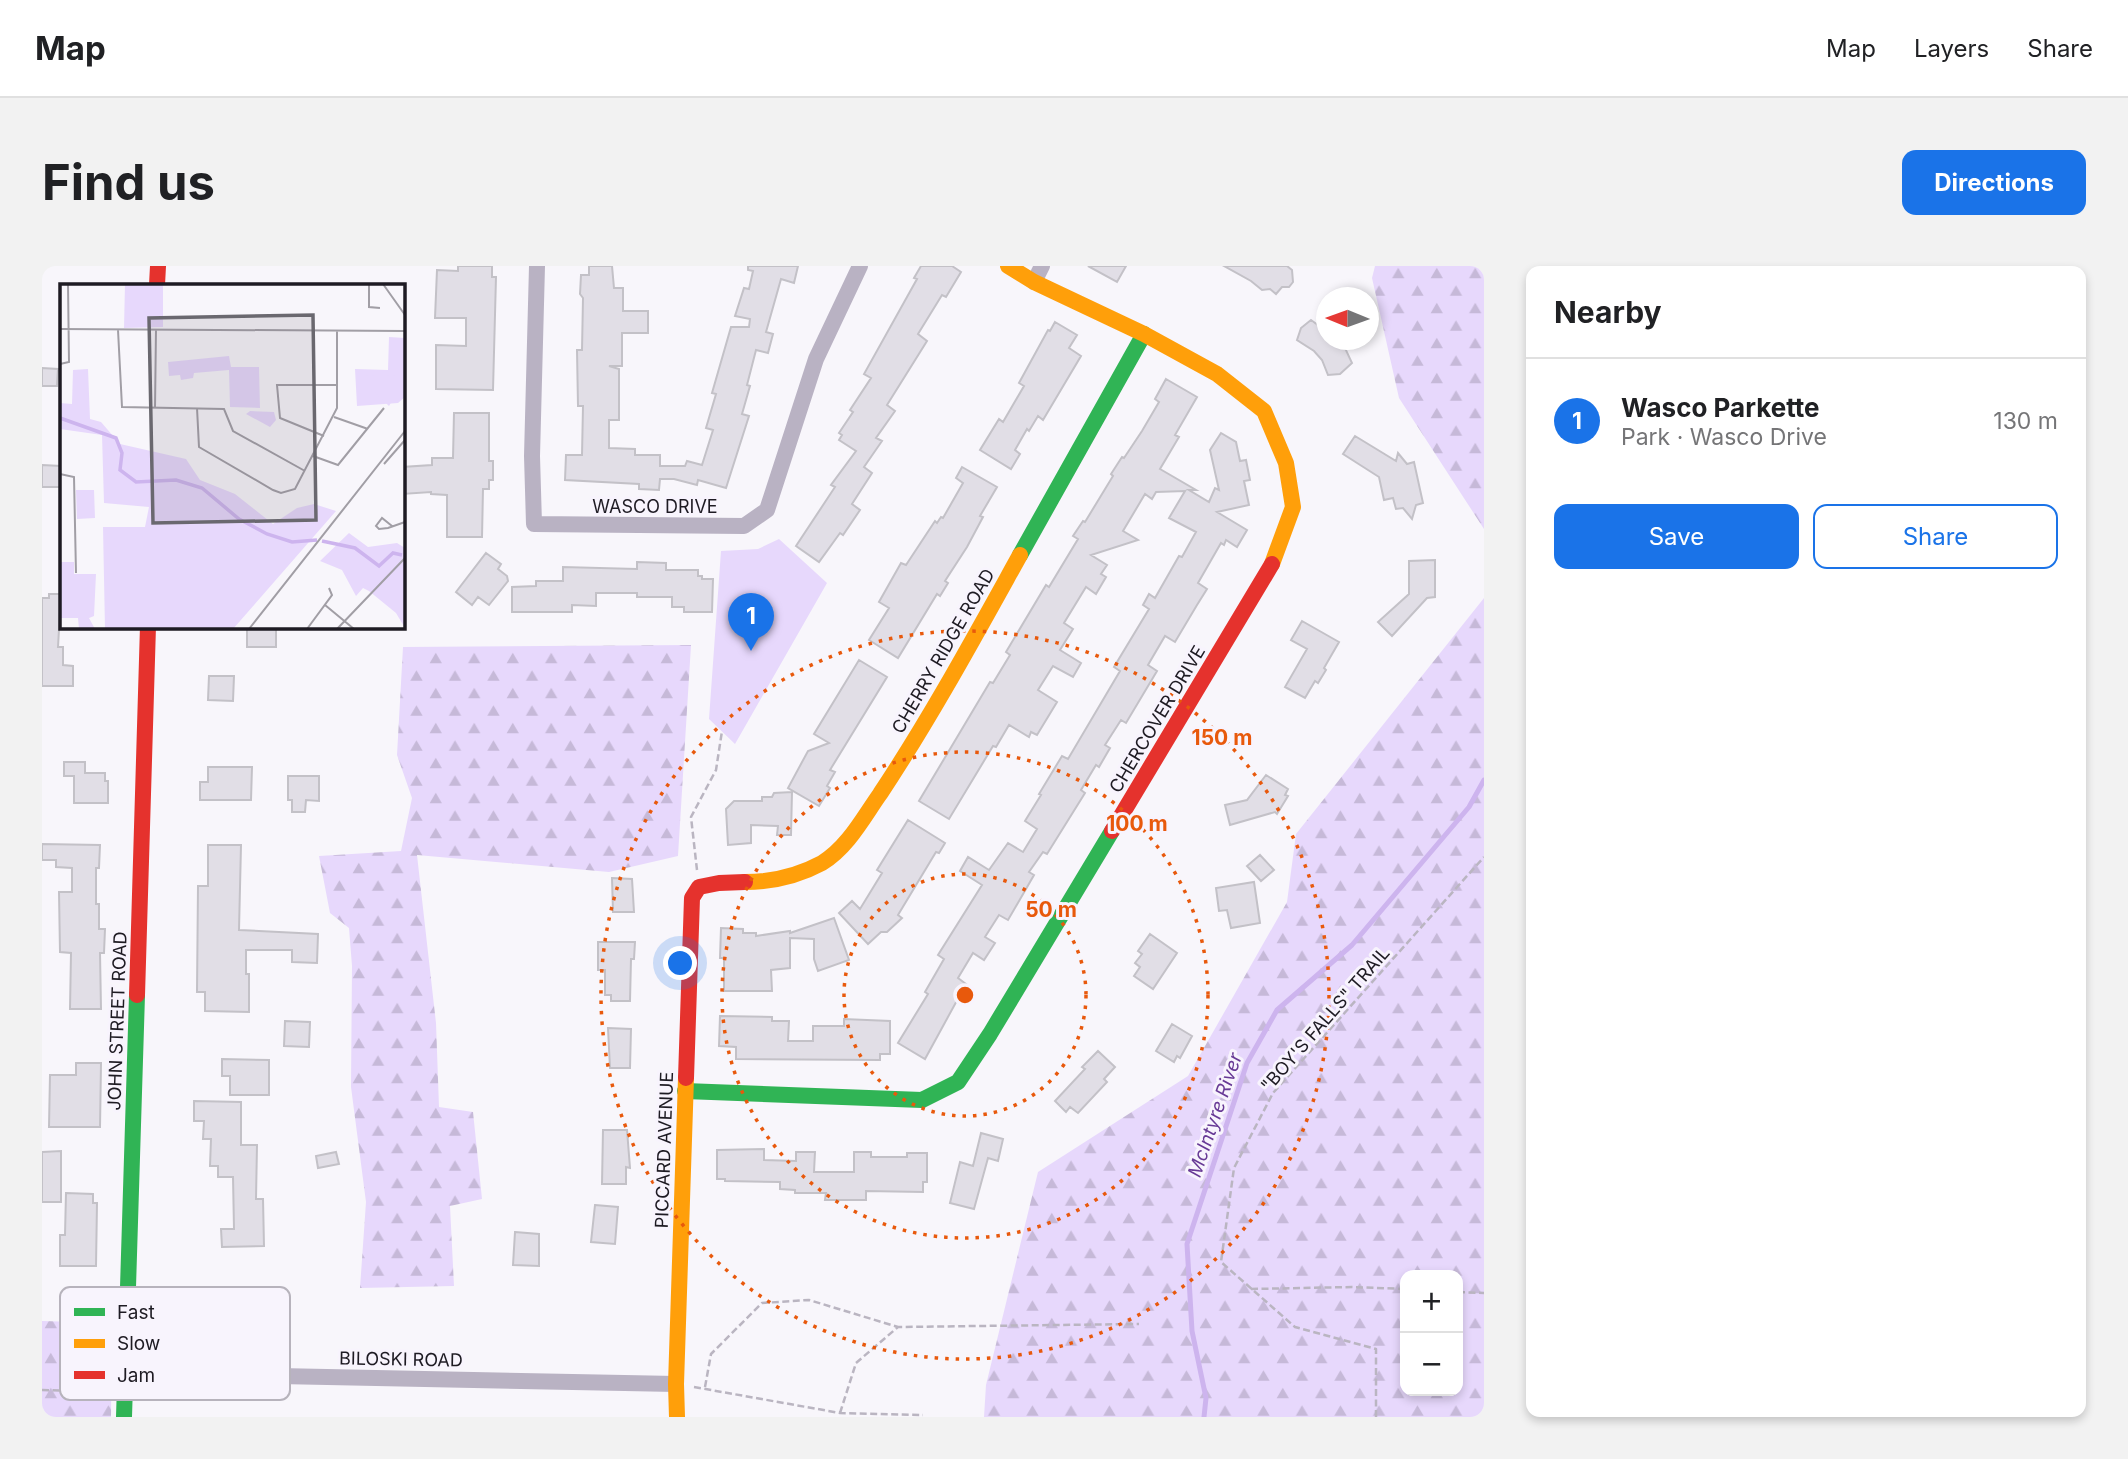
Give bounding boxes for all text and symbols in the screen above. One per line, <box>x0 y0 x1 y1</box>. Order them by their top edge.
text: Map <box>35 28 106 68</box>
text: Map <box>1826 34 1876 63</box>
text: Layers <box>1914 34 1989 63</box>
text: Share <box>2027 34 2093 63</box>
button: Directions <box>1902 150 2086 215</box>
text: Find us <box>42 153 215 212</box>
inset map <box>60 284 404 628</box>
north arrow <box>1316 287 1379 350</box>
text: Nearby <box>1554 294 1662 330</box>
text: Wasco Parkette <box>1621 392 1820 423</box>
text: 1 <box>1572 407 1582 435</box>
text: 130 m <box>1993 407 2058 435</box>
text: Park · Wasco Drive <box>1621 423 1827 451</box>
street label: WASCO DRIVE <box>592 496 718 517</box>
button: Save <box>1554 504 1799 569</box>
button: Share <box>1813 504 2058 569</box>
street label: CHERRY RIDGE ROAD <box>887 565 999 737</box>
pin: 1 <box>728 593 774 651</box>
street label: CHERCOVER DRIVE <box>1105 642 1209 796</box>
text: 150 m <box>1192 725 1252 750</box>
text: 100 m <box>1106 811 1168 836</box>
text: 50 m <box>1025 897 1077 922</box>
street label: JOHN STREET ROAD <box>103 931 131 1111</box>
street label: "BOY'S FALLS" TRAIL <box>1256 942 1394 1096</box>
your location <box>663 946 697 980</box>
centre of rings <box>953 983 977 1007</box>
water label: McIntyre River <box>1183 1049 1247 1180</box>
street label: PICCARD AVENUE <box>651 1071 677 1229</box>
map controls <box>1400 1270 1463 1396</box>
button: + <box>1400 1270 1463 1333</box>
legend <box>60 1287 290 1400</box>
text: Fast <box>117 1301 155 1324</box>
text: Slow <box>117 1332 160 1355</box>
button: − <box>1400 1333 1463 1396</box>
street label: BILOSKI ROAD <box>339 1347 463 1371</box>
text: Jam <box>117 1364 155 1387</box>

